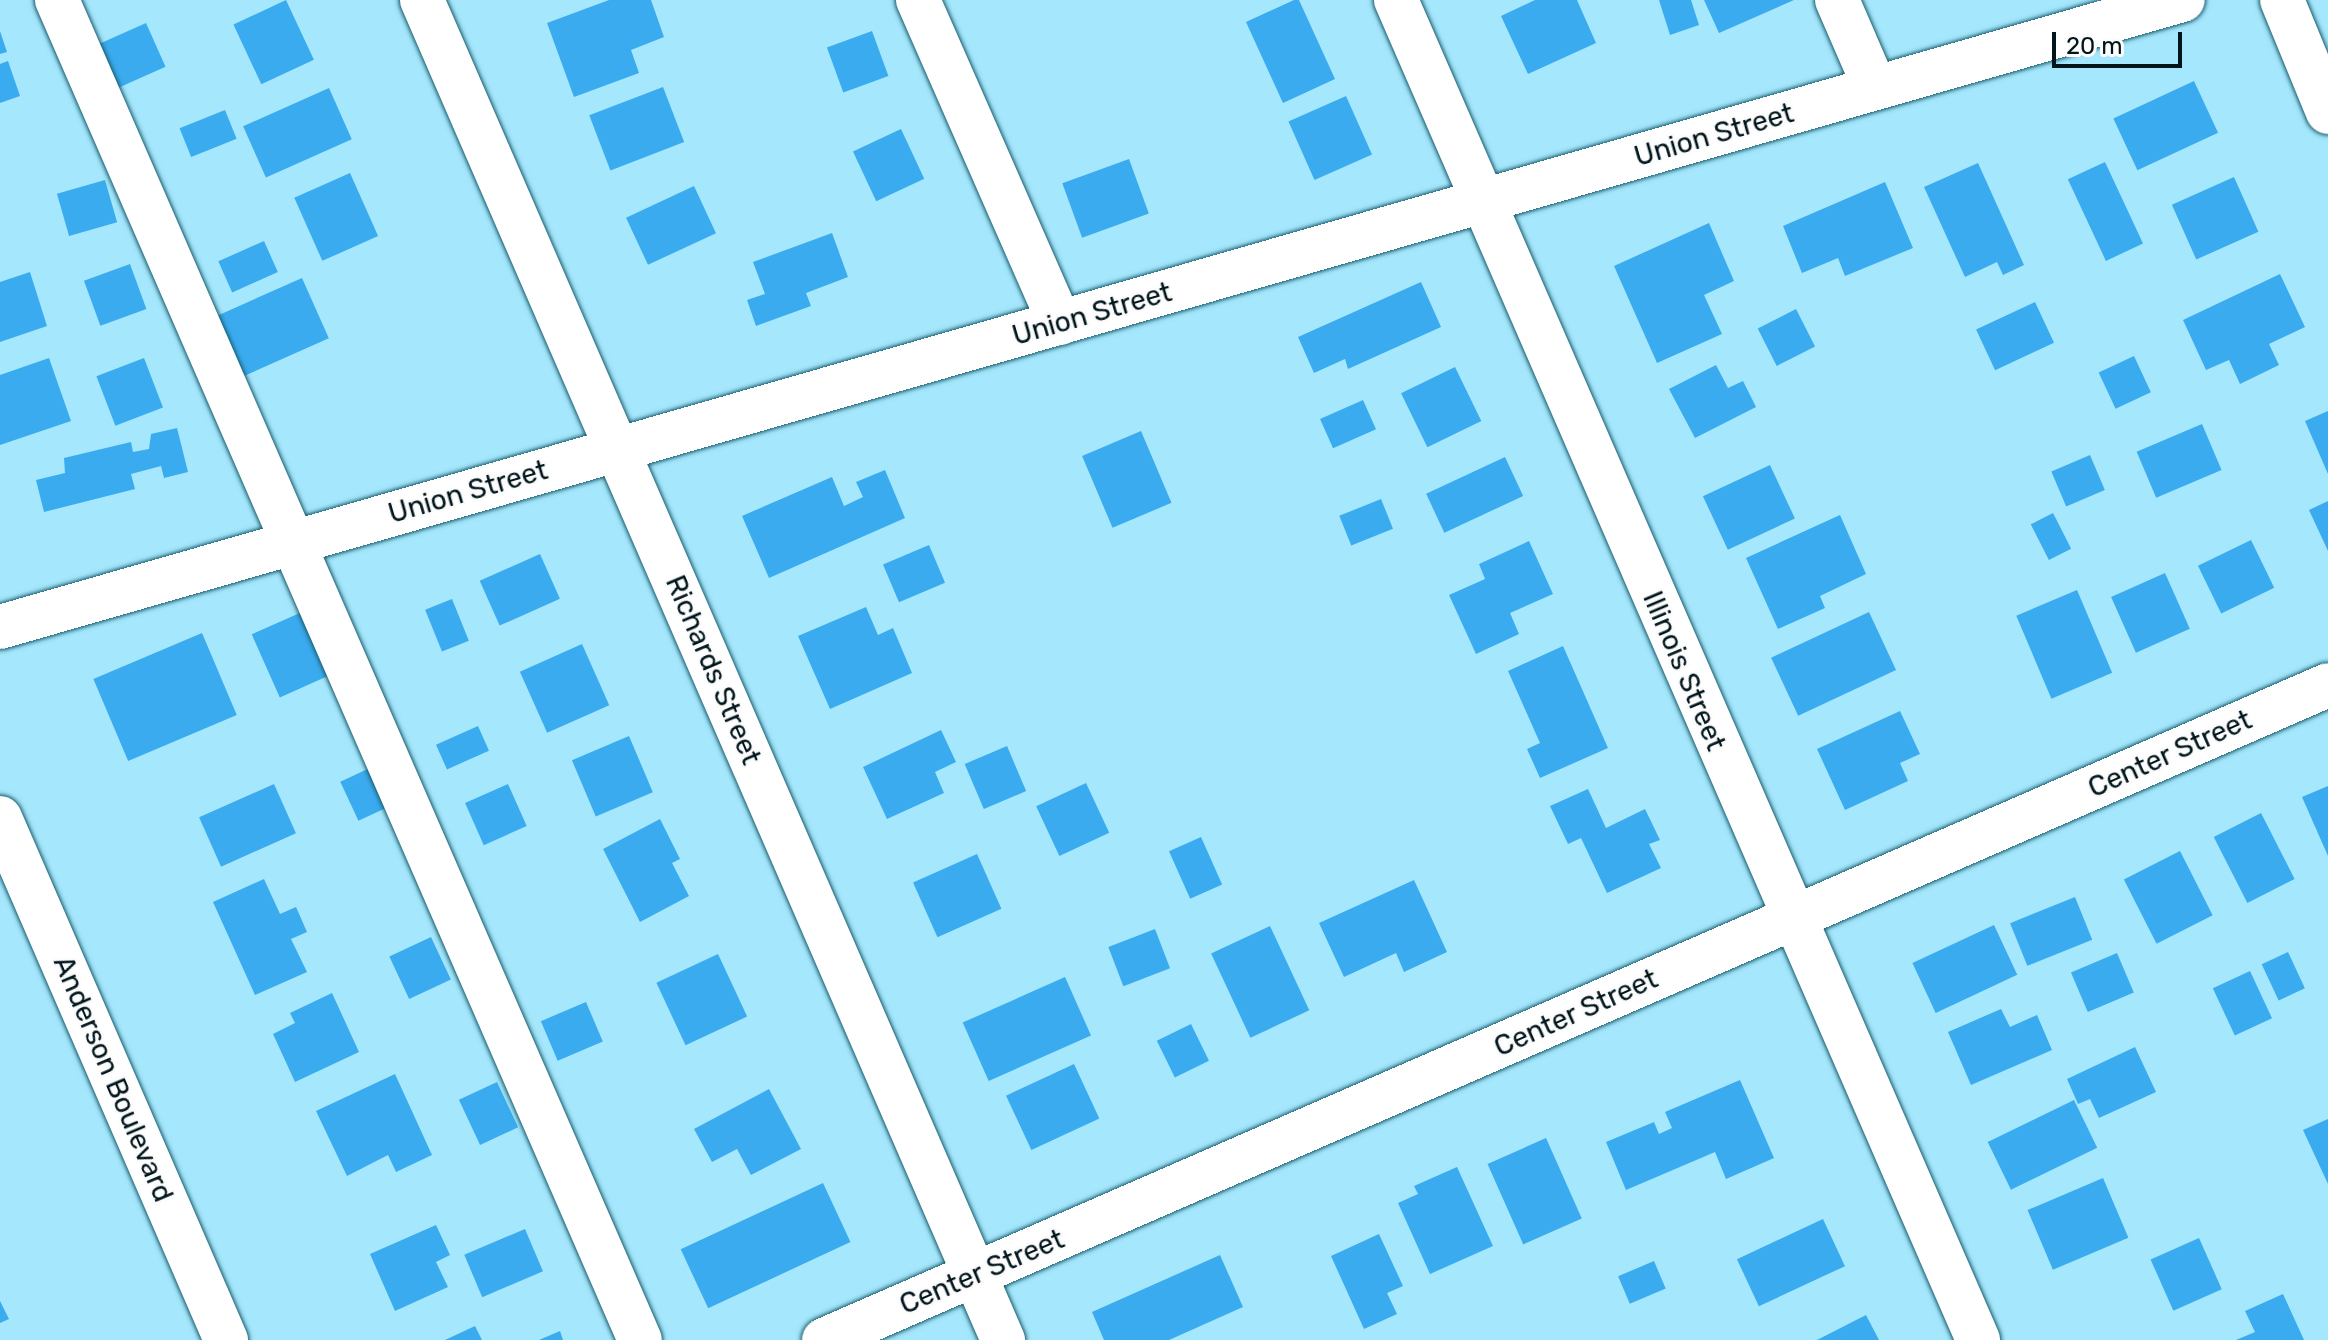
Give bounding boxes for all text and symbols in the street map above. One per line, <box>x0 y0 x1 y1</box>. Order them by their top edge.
scale bar <box>2056 16 2186 66</box>
text: 20 m <box>2066 32 2123 60</box>
street label: Union Street <box>1630 96 1798 174</box>
street label: Union Street <box>1008 275 1176 353</box>
street label: Union Street <box>384 453 552 531</box>
street label: Richards Street <box>658 570 768 770</box>
street label: Illinois Street <box>1635 586 1733 756</box>
street label: Center Street <box>2083 703 2257 805</box>
street label: Anderson Boulevard <box>46 951 180 1207</box>
street label: Center Street <box>1489 962 1663 1064</box>
street label: Center Street <box>894 1222 1070 1322</box>

